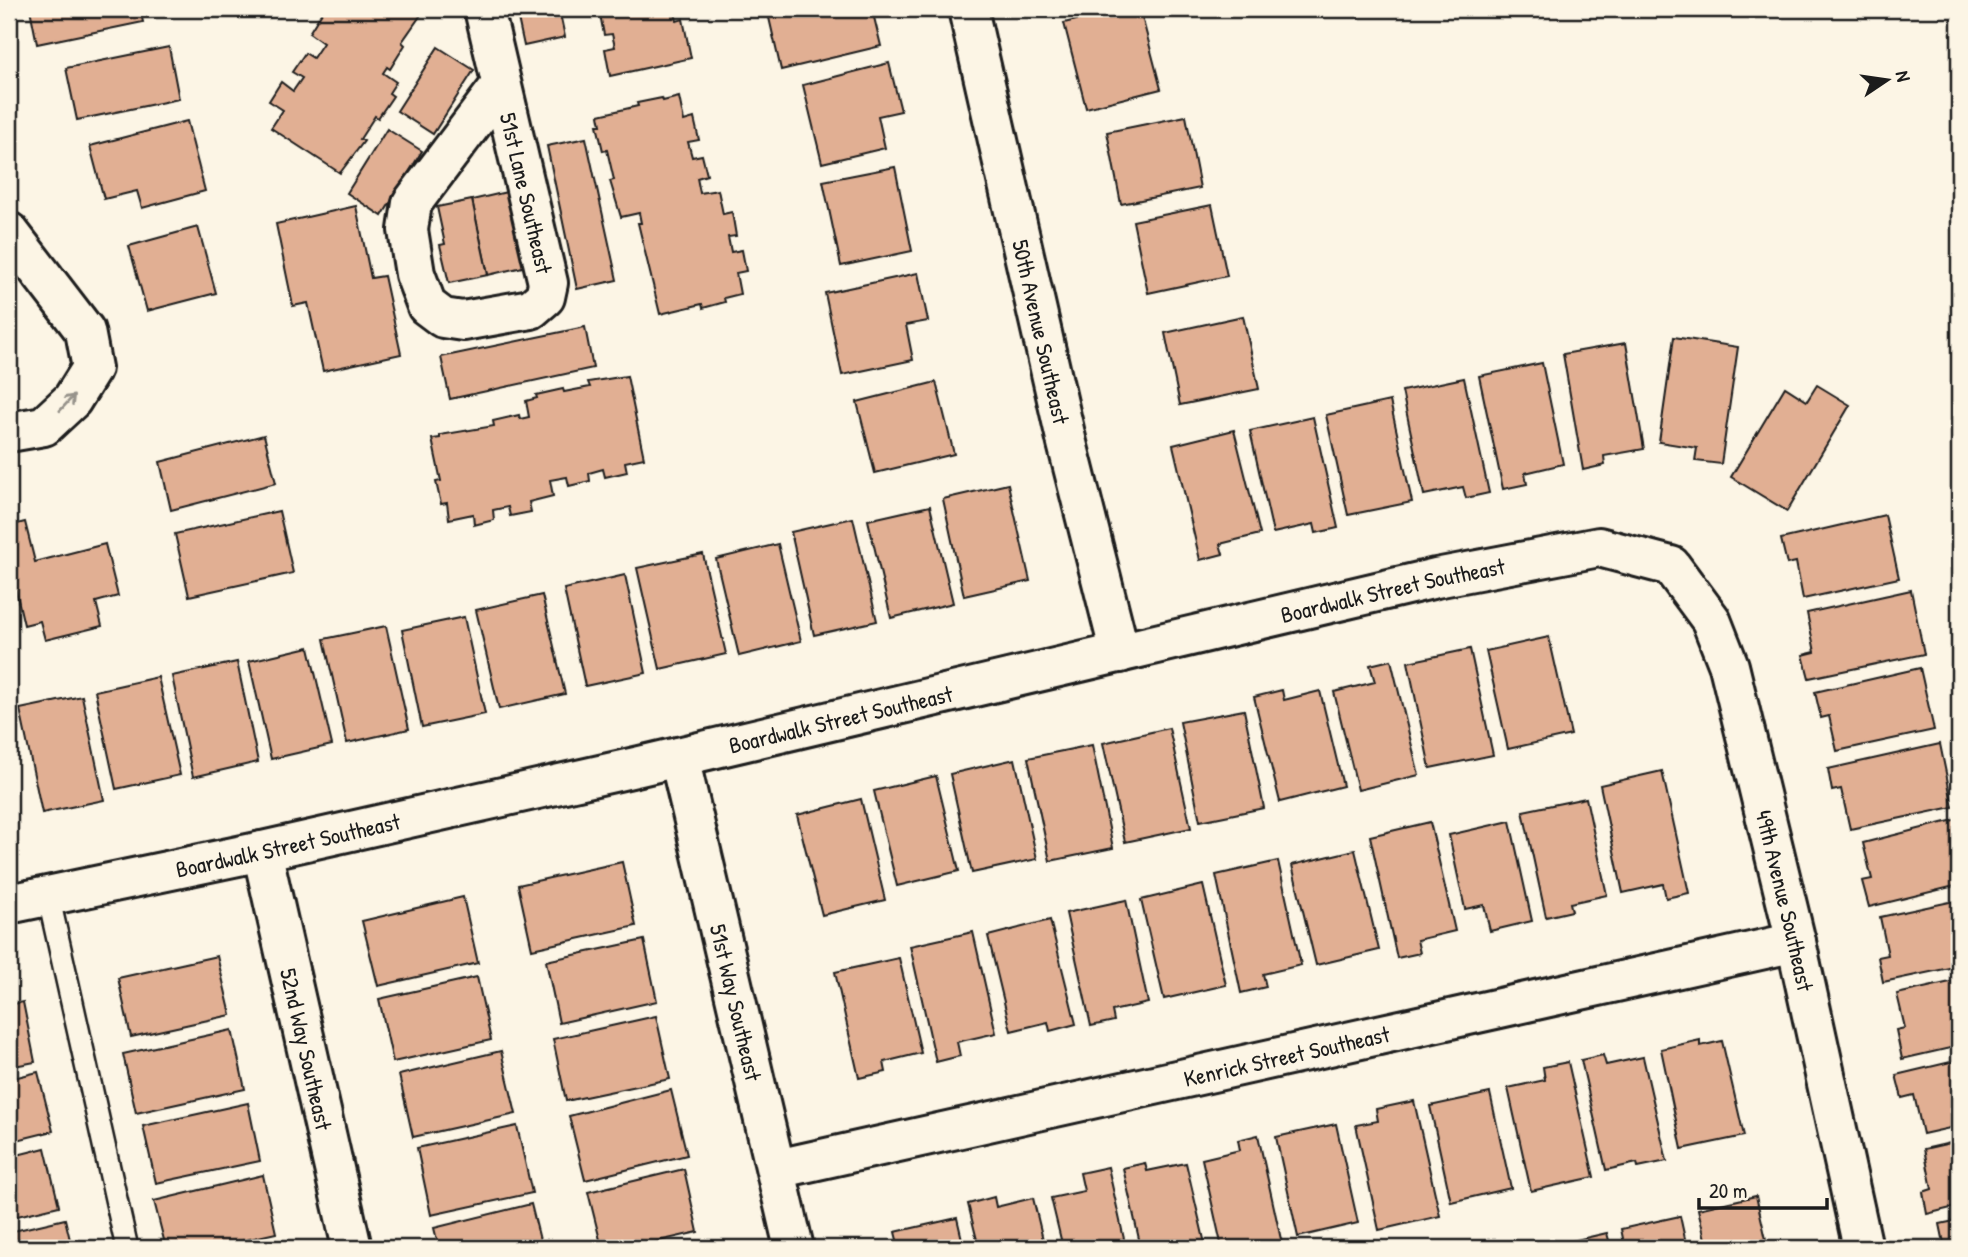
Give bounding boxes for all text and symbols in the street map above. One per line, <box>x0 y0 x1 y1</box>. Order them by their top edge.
north arrow <box>1853 46 1923 116</box>
text: N <box>1890 68 1917 84</box>
street label: 51st Lane Southeast <box>493 110 561 278</box>
street label: 50th Avenue Southeast <box>1006 237 1078 428</box>
one-way arrow <box>59 394 75 412</box>
street label: Boardwalk Street Southeast <box>1277 550 1508 630</box>
street label: Boardwalk Street Southeast <box>726 677 957 760</box>
street label: Boardwalk Street Southeast <box>173 805 404 884</box>
street label: 49th Avenue Southeast <box>1749 807 1822 995</box>
street label: 51st Way Southeast <box>703 921 770 1085</box>
street label: 52nd Way Southeast <box>274 965 340 1134</box>
street label: Kenrick Street Southeast <box>1181 1017 1393 1093</box>
scale bar <box>1699 1166 1826 1210</box>
text: 20 m <box>1709 1176 1747 1205</box>

